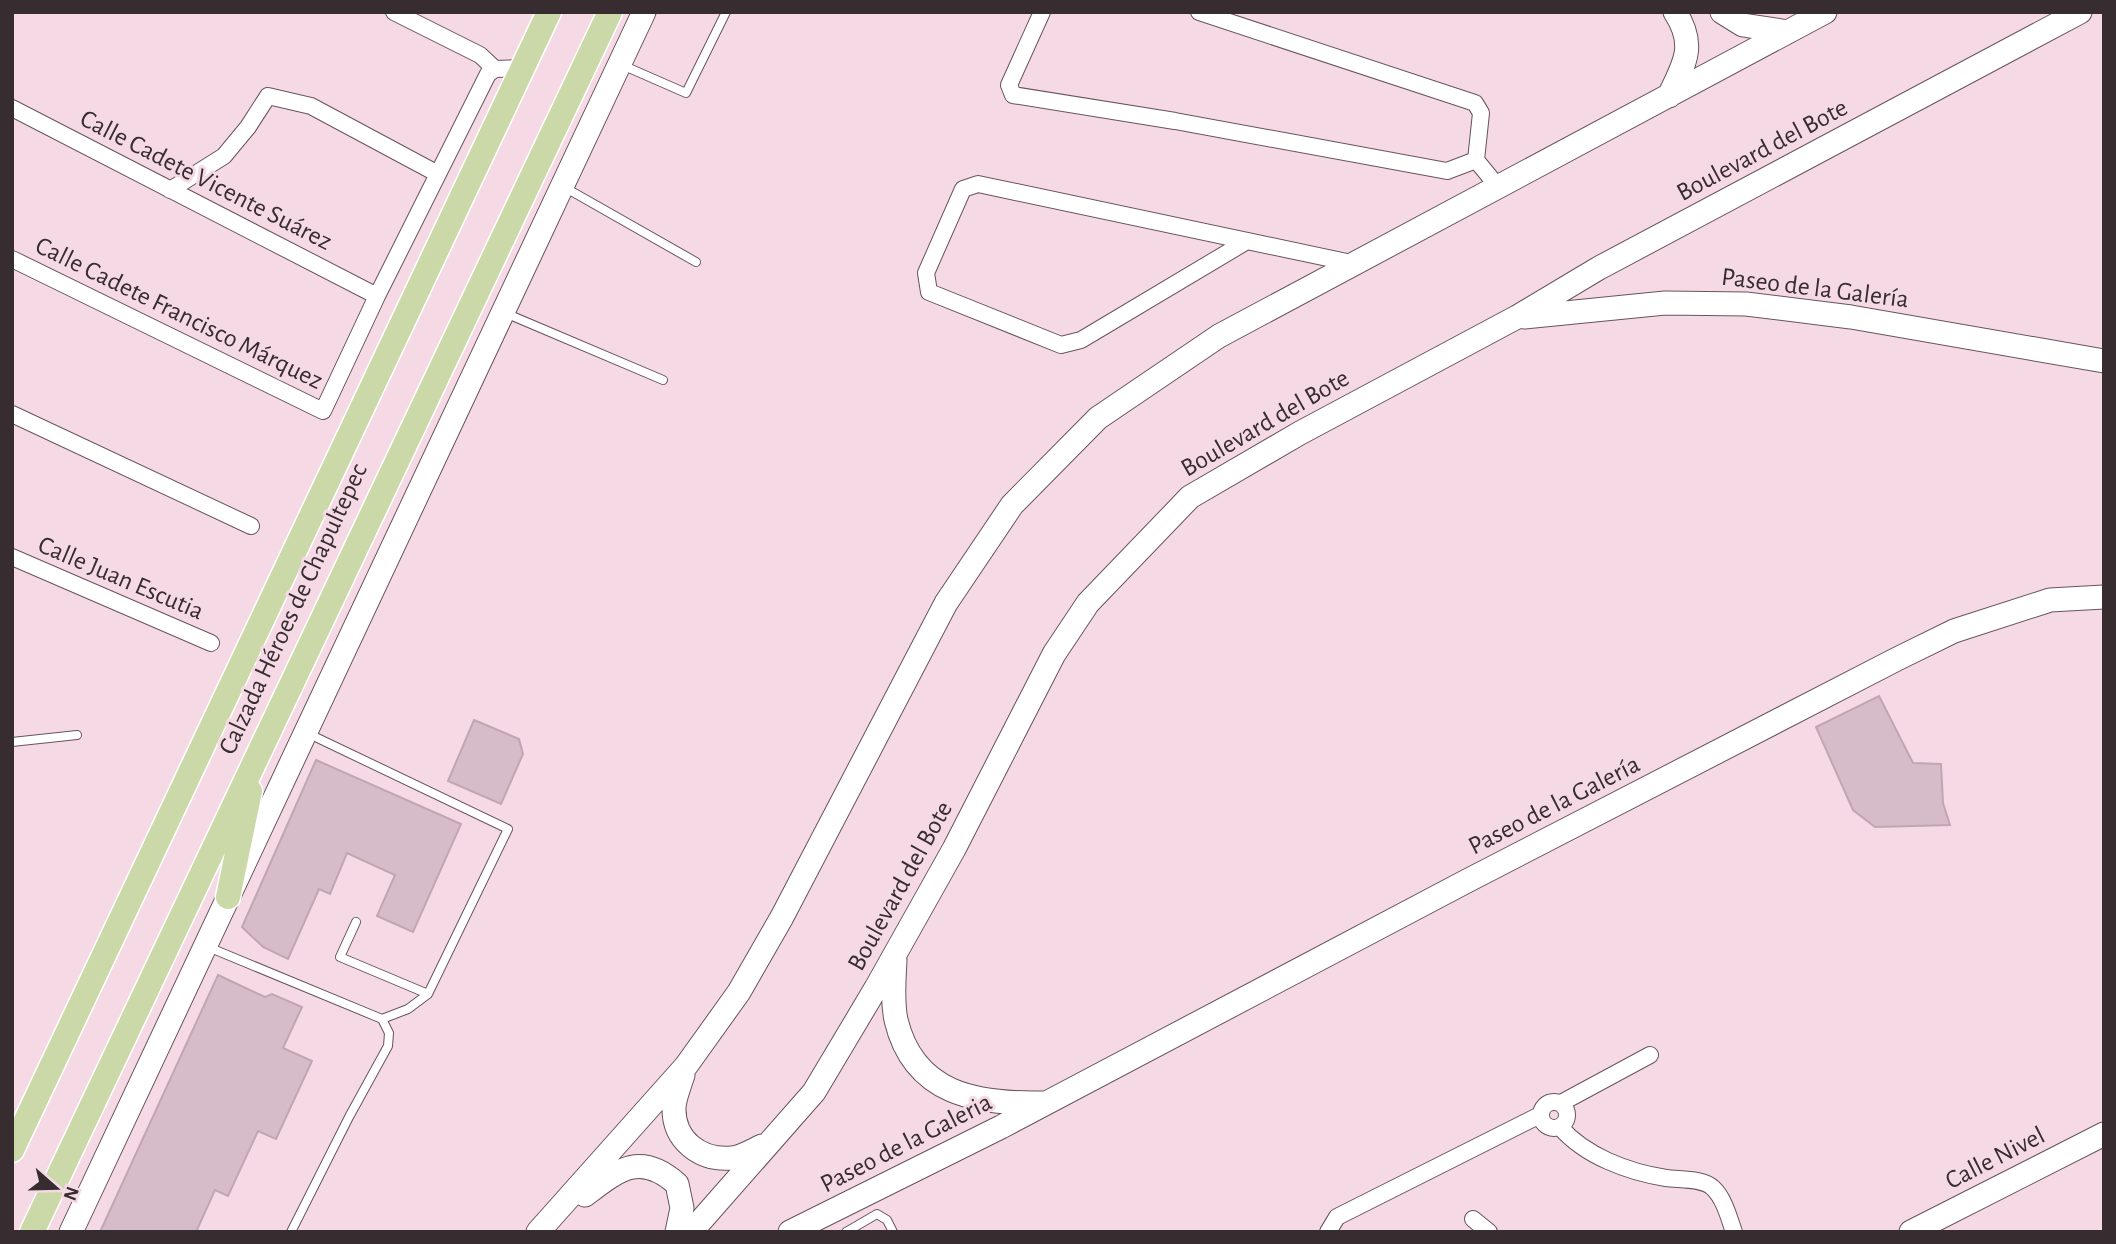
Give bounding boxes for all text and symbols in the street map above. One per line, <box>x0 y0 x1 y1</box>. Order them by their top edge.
street label: Boulevard del Bote <box>1672 94 1852 206</box>
street label: Calle Cadete Vicente Suárez <box>76 105 336 255</box>
street label: Calle Cadete Francisco Márquez <box>31 232 327 394</box>
street label: Paseo de la Galería <box>1720 264 1910 312</box>
street label: Boulevard del Bote <box>1177 364 1353 482</box>
street label: Calzada Héroes de Chapultepec <box>214 460 372 758</box>
street label: Calle Juan Escutia <box>34 531 208 625</box>
street label: Paseo de la Galería <box>1464 751 1644 859</box>
street label: Boulevard del Bote <box>843 797 957 975</box>
street label: Paseo de la Galeria <box>816 1089 996 1197</box>
street label: Calle Nivel <box>1941 1122 2049 1194</box>
north arrow <box>21 1153 91 1223</box>
text: N <box>59 1184 82 1203</box>

